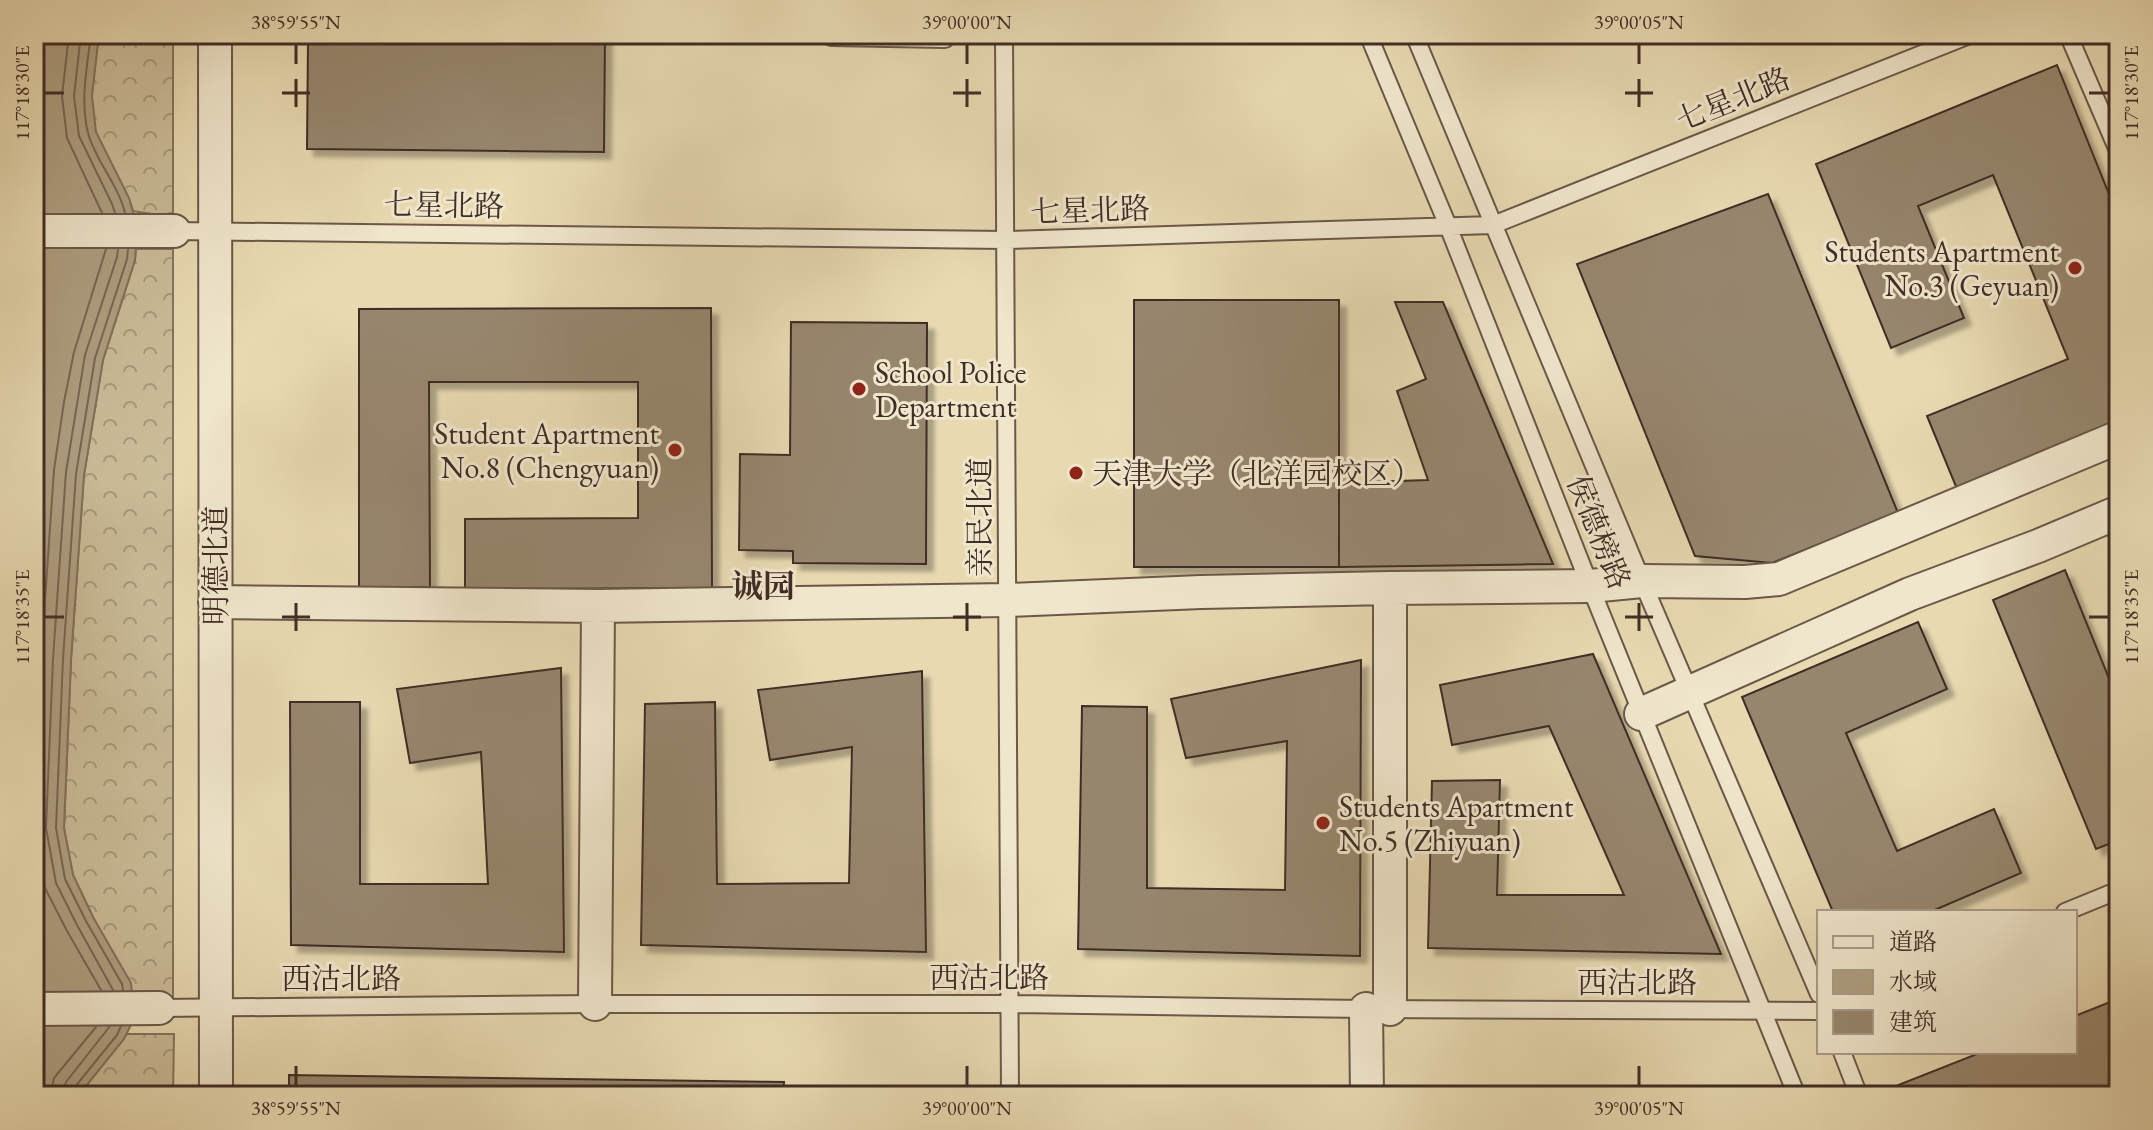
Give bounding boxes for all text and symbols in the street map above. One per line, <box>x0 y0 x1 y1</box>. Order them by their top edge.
text: 38°59'55"N <box>251 9 341 35</box>
text: 39°00'00"N <box>922 9 1012 35</box>
text: 39°00'05"N <box>1594 9 1684 35</box>
text: 117°18'30"E <box>9 46 35 140</box>
text: 117°18'30"E <box>2118 46 2144 140</box>
street label: 七星北路 <box>1670 58 1796 140</box>
street label: 七星北路 <box>384 184 504 226</box>
street label: 七星北路 <box>1029 188 1151 232</box>
place label: Students Apartment No.3 (Geyuan) <box>1825 232 2060 305</box>
marker: Students Apartment No.3 (Geyuan) <box>2066 259 2084 277</box>
place label: School Police Department <box>875 353 1026 426</box>
marker: School Police Department <box>850 380 868 398</box>
place label: Student Apartment No.8 (Chengyuan) <box>434 414 660 487</box>
marker: Student Apartment No.8 (Chengyuan) <box>666 441 684 459</box>
place label: 天津大学（北洋园校区） <box>1092 454 1422 493</box>
street label: 亲民北道 <box>960 457 999 577</box>
marker: 天津大学（北洋园校区） <box>1067 464 1085 482</box>
street label: 侯德榜路 <box>1558 469 1640 595</box>
street label: 明德北道 <box>196 505 235 625</box>
district label: 诚园 <box>731 565 795 607</box>
text: 117°18'35"E <box>9 570 35 664</box>
text: 117°18'35"E <box>2118 570 2144 664</box>
place label: Students Apartment No.5 (Zhiyuan) <box>1339 787 1574 860</box>
marker: Students Apartment No.5 (Zhiyuan) <box>1314 814 1332 832</box>
legend <box>1817 910 2077 1054</box>
text: 道路 <box>1889 926 1937 957</box>
street label: 西沽北路 <box>929 958 1049 997</box>
street label: 西沽北路 <box>281 959 401 998</box>
street label: 西沽北路 <box>1577 963 1697 1002</box>
text: 水域 <box>1889 966 1937 997</box>
text: 建筑 <box>1889 1006 1937 1037</box>
text: 38°59'55"N <box>251 1095 341 1121</box>
text: 39°00'00"N <box>922 1095 1012 1121</box>
text: 39°00'05"N <box>1594 1095 1684 1121</box>

